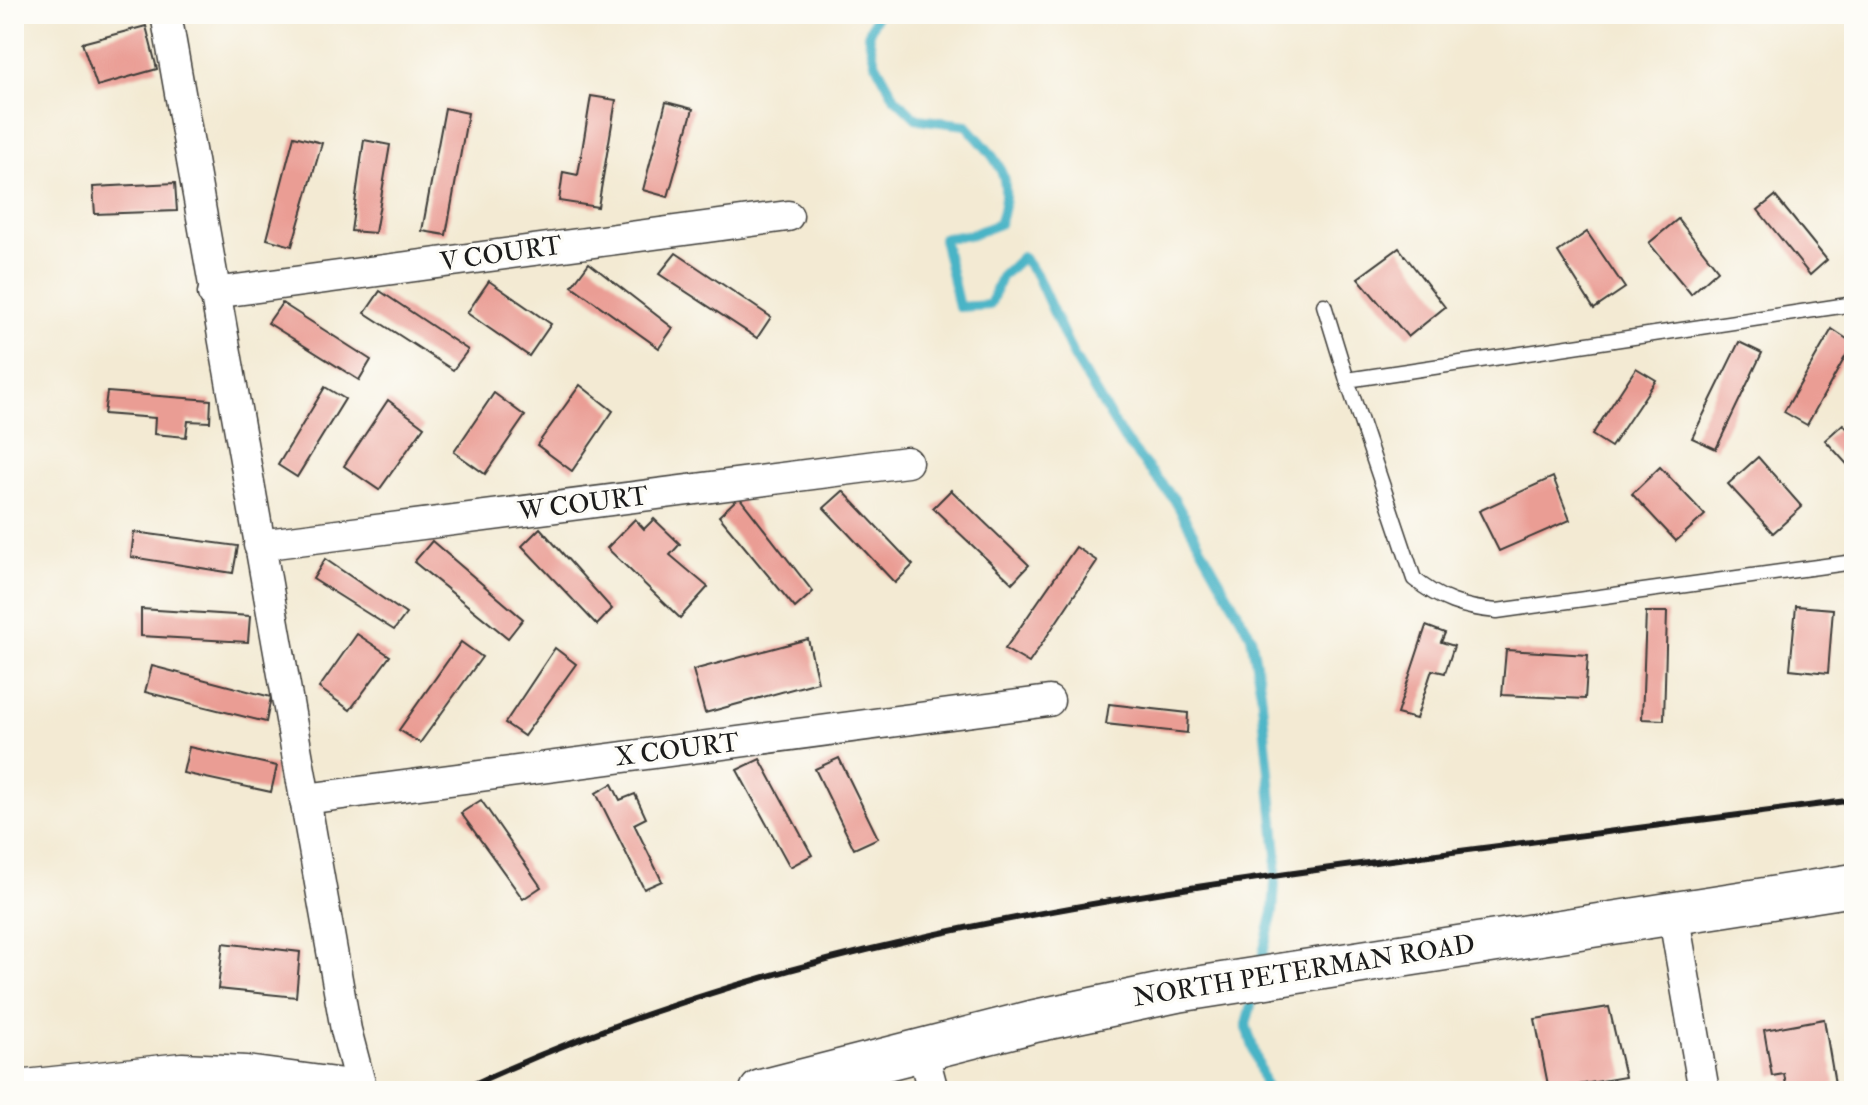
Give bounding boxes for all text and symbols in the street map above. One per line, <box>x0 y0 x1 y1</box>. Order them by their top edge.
street label: V COURT <box>438 230 564 278</box>
street label: W COURT <box>515 480 650 528</box>
street label: X COURT <box>613 727 741 773</box>
street label: NORTH PETERMAN ROAD <box>1131 928 1477 1014</box>

